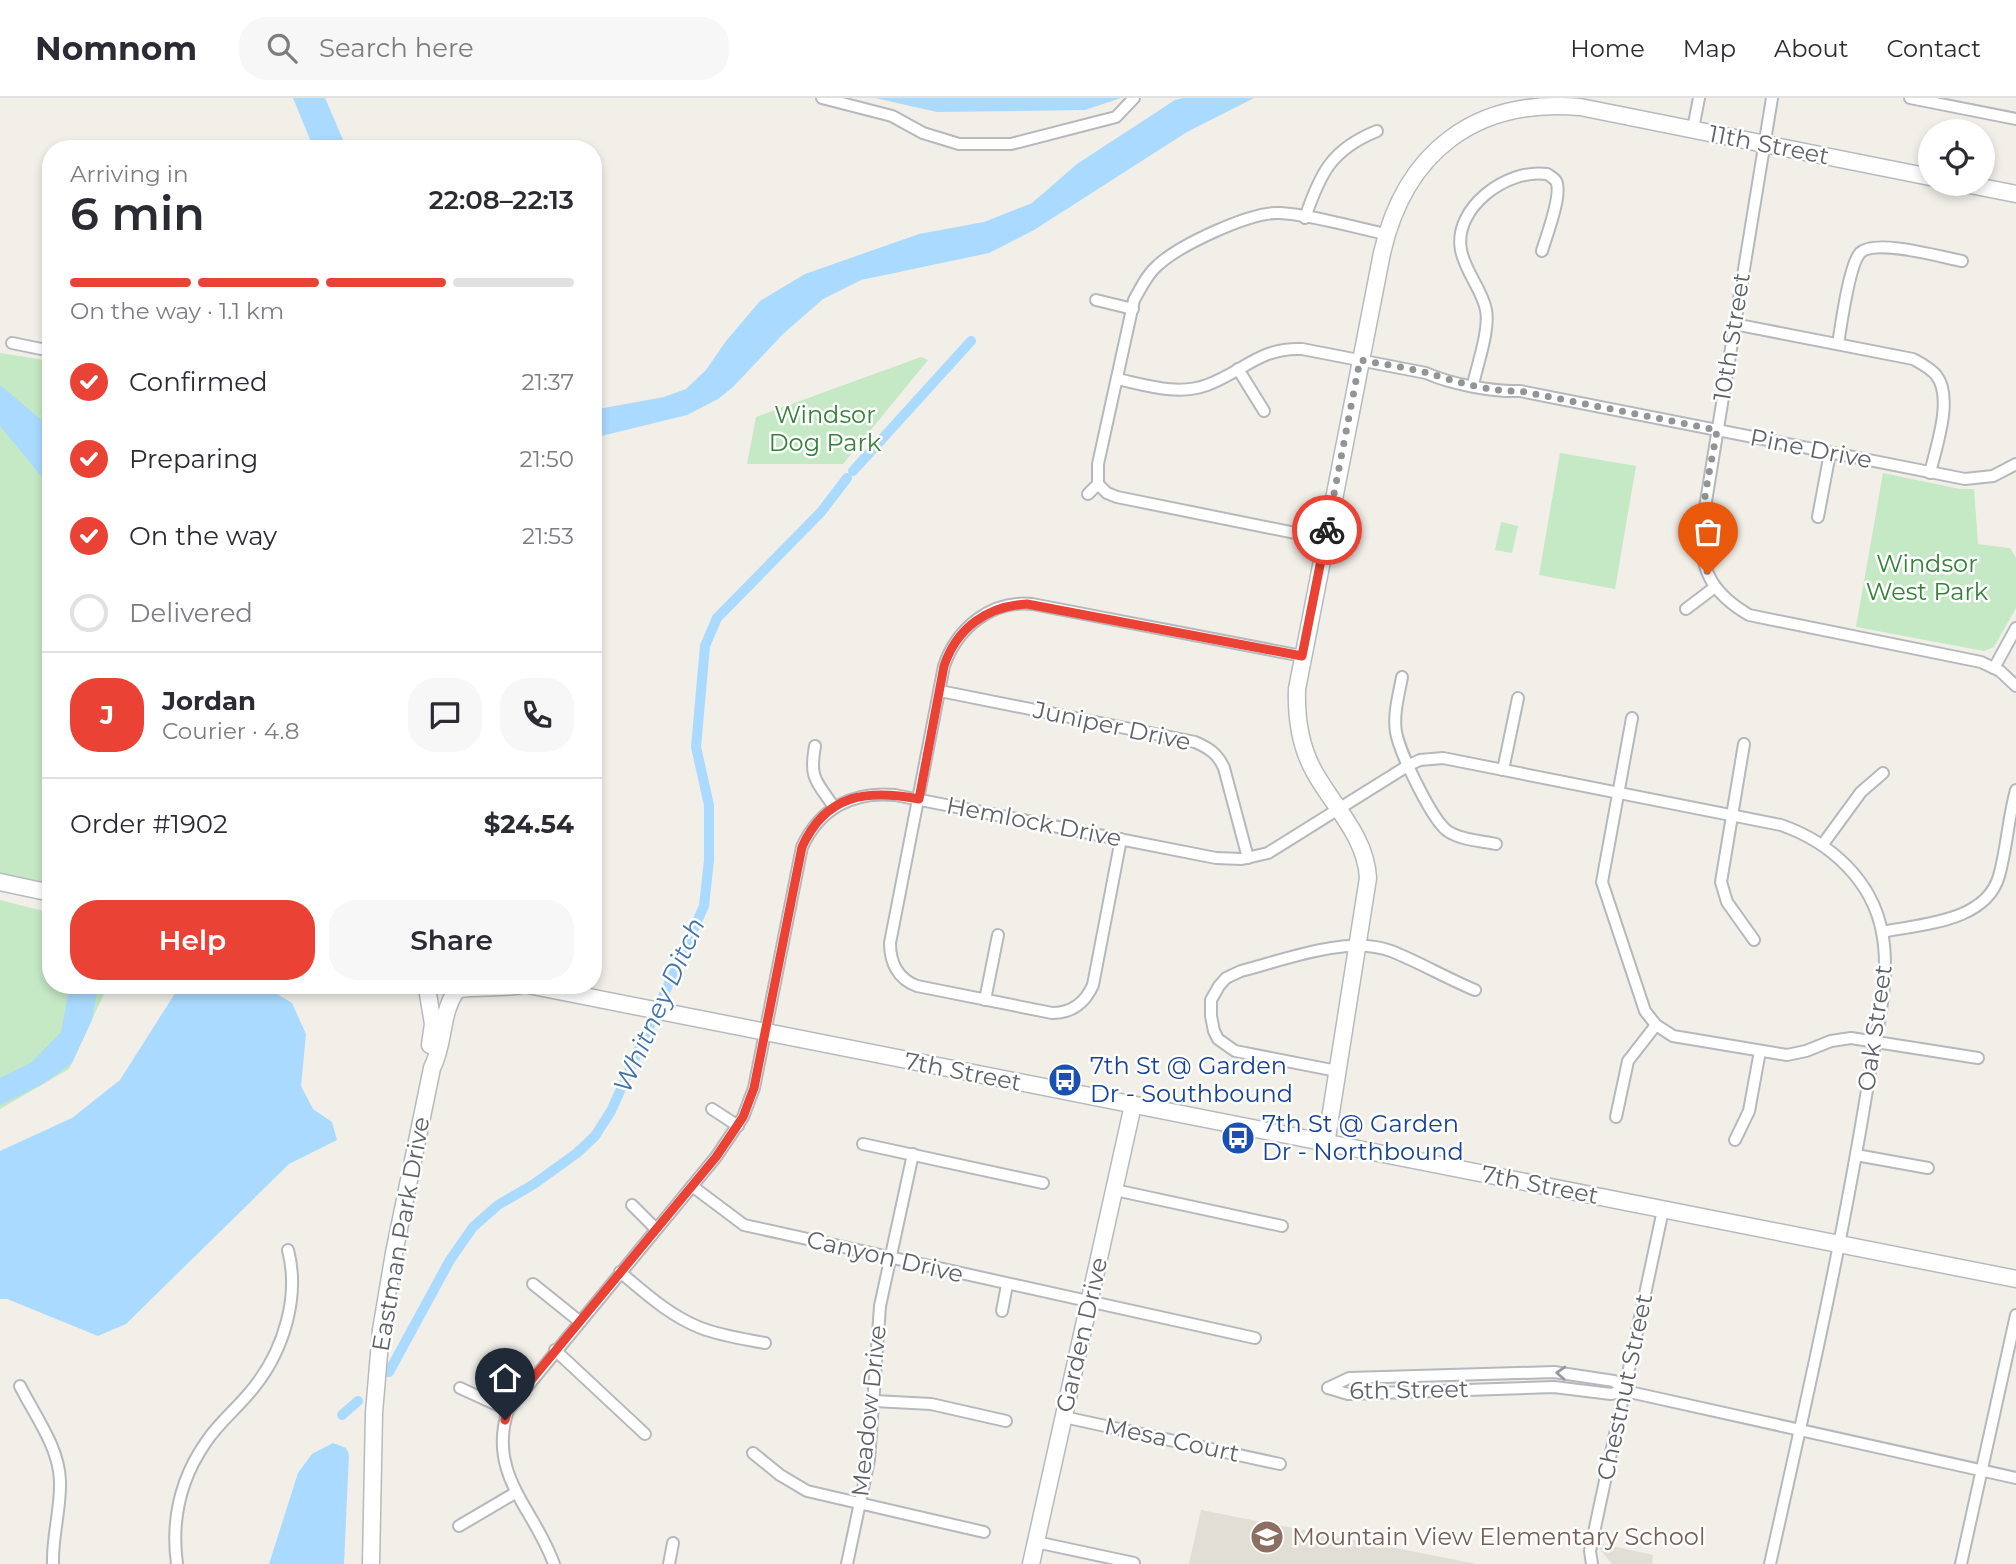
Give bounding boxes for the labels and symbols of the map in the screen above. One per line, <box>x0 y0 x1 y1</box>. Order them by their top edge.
street label: 11th Street <box>1706 119 1832 170</box>
street label: 10th Street <box>1707 270 1756 403</box>
park label: Windsor Dog Park <box>769 400 882 457</box>
street label: Pine Drive <box>1748 422 1875 475</box>
courier <box>1292 495 1362 565</box>
pin <box>1678 502 1738 574</box>
park label: Windsor West Park <box>1866 549 1989 606</box>
street label: Juniper Drive <box>1030 694 1194 756</box>
street label: Hemlock Drive <box>944 790 1124 853</box>
water label: Whitney Ditch <box>606 913 712 1097</box>
street label: Oak Street <box>1851 963 1898 1093</box>
street label: 7th Street <box>902 1046 1024 1097</box>
place label: 7th St @ Garden Dr - Southbound <box>1090 1051 1293 1108</box>
bus stop icon: 7th St @ Garden Dr - Southbound <box>1046 1061 1084 1099</box>
place label: 7th St @ Garden Dr - Northbound <box>1262 1109 1464 1166</box>
street label: Eastman Park Drive <box>366 1114 435 1353</box>
bus stop icon: 7th St @ Garden Dr - Northbound <box>1219 1119 1257 1157</box>
street label: 7th Street <box>1479 1159 1601 1210</box>
street label: Canyon Drive <box>804 1224 966 1289</box>
street label: Garden Drive <box>1050 1255 1113 1415</box>
street label: Chestnut Street <box>1591 1291 1659 1483</box>
street label: Meadow Drive <box>845 1324 892 1498</box>
pin <box>475 1348 535 1420</box>
one-way arrow <box>1556 1365 1567 1380</box>
street label: 6th Street <box>1349 1374 1469 1405</box>
street label: Mesa Court <box>1102 1411 1242 1468</box>
school or university icon: Mountain View Elementary School <box>1248 1518 1286 1556</box>
place label: Mountain View Elementary School <box>1292 1522 1705 1551</box>

